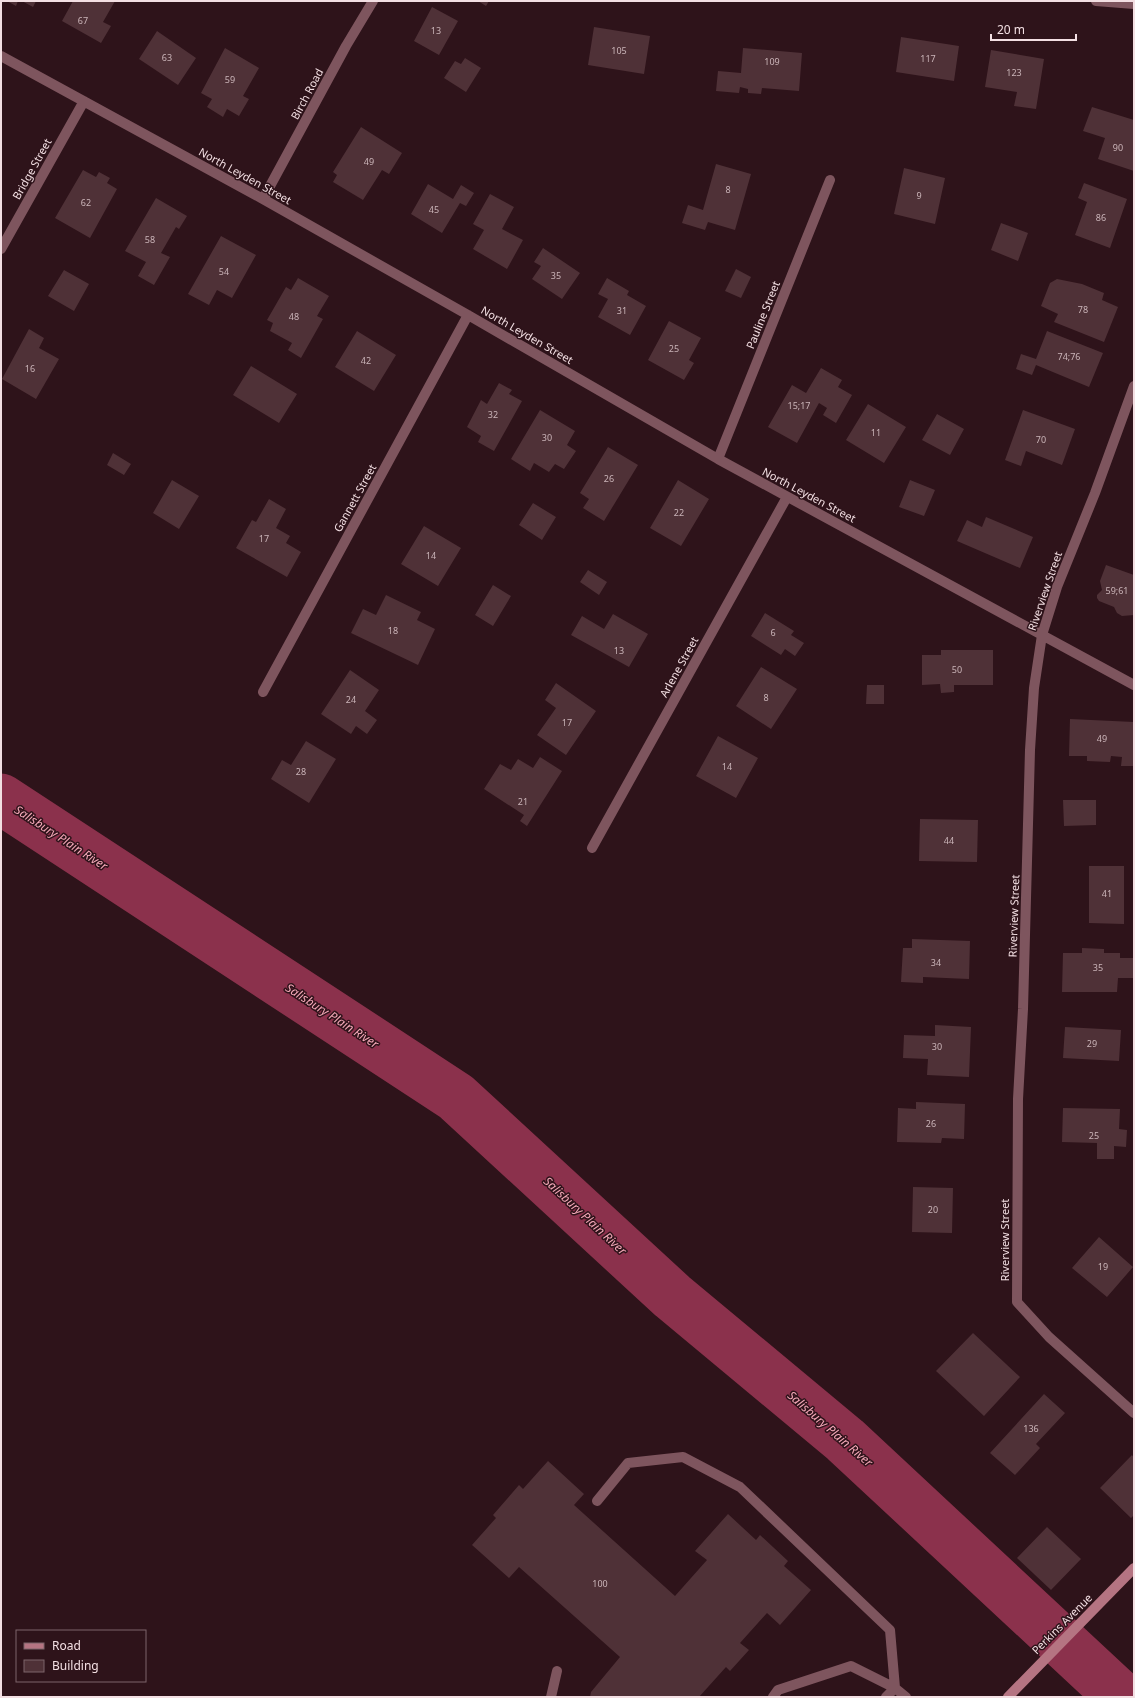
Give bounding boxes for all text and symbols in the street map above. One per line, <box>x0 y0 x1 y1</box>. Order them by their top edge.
house number: 67 <box>78 14 88 27</box>
scale bar <box>991 16 1076 42</box>
text: 20 m <box>997 21 1025 38</box>
house number: 13 <box>431 24 441 37</box>
house number: 105 <box>611 44 627 57</box>
house number: 63 <box>162 51 172 64</box>
house number: 117 <box>920 52 936 65</box>
house number: 109 <box>764 55 780 68</box>
street label: Birch Road <box>287 66 326 122</box>
house number: 123 <box>1006 66 1022 79</box>
house number: 59 <box>225 73 235 86</box>
street label: Bridge Street <box>9 135 55 202</box>
house number: 90 <box>1113 141 1123 154</box>
street label: North Leyden Street <box>196 144 294 207</box>
house number: 49 <box>364 155 374 168</box>
house number: 8 <box>725 183 731 196</box>
house number: 9 <box>916 189 922 202</box>
house number: 62 <box>81 196 91 209</box>
house number: 45 <box>429 203 439 216</box>
house number: 86 <box>1096 211 1106 224</box>
house number: 58 <box>145 233 155 246</box>
house number: 54 <box>219 265 229 278</box>
house number: 35 <box>551 269 561 282</box>
street label: Pauline Street <box>742 279 783 351</box>
street label: North Leyden Street <box>479 302 576 367</box>
house number: 78 <box>1078 303 1088 316</box>
house number: 31 <box>617 304 627 317</box>
house number: 48 <box>289 310 299 323</box>
house number: 25 <box>669 342 679 355</box>
house number: 74;76 <box>1057 350 1081 363</box>
house number: 42 <box>361 354 371 367</box>
house number: 16 <box>25 362 35 375</box>
house number: 15;17 <box>787 399 811 412</box>
house number: 32 <box>488 408 498 421</box>
house number: 11 <box>871 426 881 439</box>
house number: 30 <box>542 431 552 444</box>
house number: 70 <box>1036 433 1046 446</box>
street label: Gannett Street <box>330 461 379 534</box>
street label: North Leyden Street <box>760 464 859 526</box>
house number: 26 <box>604 472 614 485</box>
house number: 22 <box>674 506 684 519</box>
house number: 17 <box>259 532 269 545</box>
house number: 14 <box>426 549 436 562</box>
street label: Riverview Street <box>1024 549 1065 632</box>
house number: 59;61 <box>1105 584 1129 597</box>
house number: 18 <box>388 624 398 637</box>
house number: 6 <box>770 626 776 639</box>
street label: Arlene Street <box>656 634 701 700</box>
house number: 13 <box>614 644 624 657</box>
house number: 50 <box>952 663 962 676</box>
house number: 8 <box>763 691 769 704</box>
house number: 24 <box>346 693 356 706</box>
house number: 17 <box>562 716 572 729</box>
house number: 49 <box>1097 732 1107 745</box>
house number: 14 <box>722 760 732 773</box>
house number: 28 <box>296 765 306 778</box>
house number: 21 <box>518 795 528 808</box>
water label: Salisbury Plain River <box>11 801 112 875</box>
house number: 44 <box>944 834 954 847</box>
street label: Riverview Street <box>1005 874 1022 958</box>
house number: 41 <box>1102 887 1112 900</box>
house number: 34 <box>931 956 941 969</box>
house number: 35 <box>1093 961 1103 974</box>
water label: Salisbury Plain River <box>282 979 383 1053</box>
house number: 29 <box>1087 1037 1097 1050</box>
house number: 30 <box>932 1040 942 1053</box>
house number: 26 <box>926 1117 936 1130</box>
house number: 25 <box>1089 1129 1099 1142</box>
water label: Salisbury Plain River <box>540 1173 631 1259</box>
street label: Riverview Street <box>997 1199 1012 1281</box>
house number: 20 <box>928 1203 938 1216</box>
house number: 19 <box>1098 1260 1108 1273</box>
water label: Salisbury Plain River <box>784 1387 878 1471</box>
house number: 136 <box>1023 1422 1039 1435</box>
house number: 100 <box>592 1577 608 1590</box>
street label: Perkins Avenue <box>1028 1590 1095 1657</box>
legend <box>16 1630 146 1682</box>
text: Road <box>52 1637 81 1654</box>
text: Building <box>52 1657 99 1674</box>

